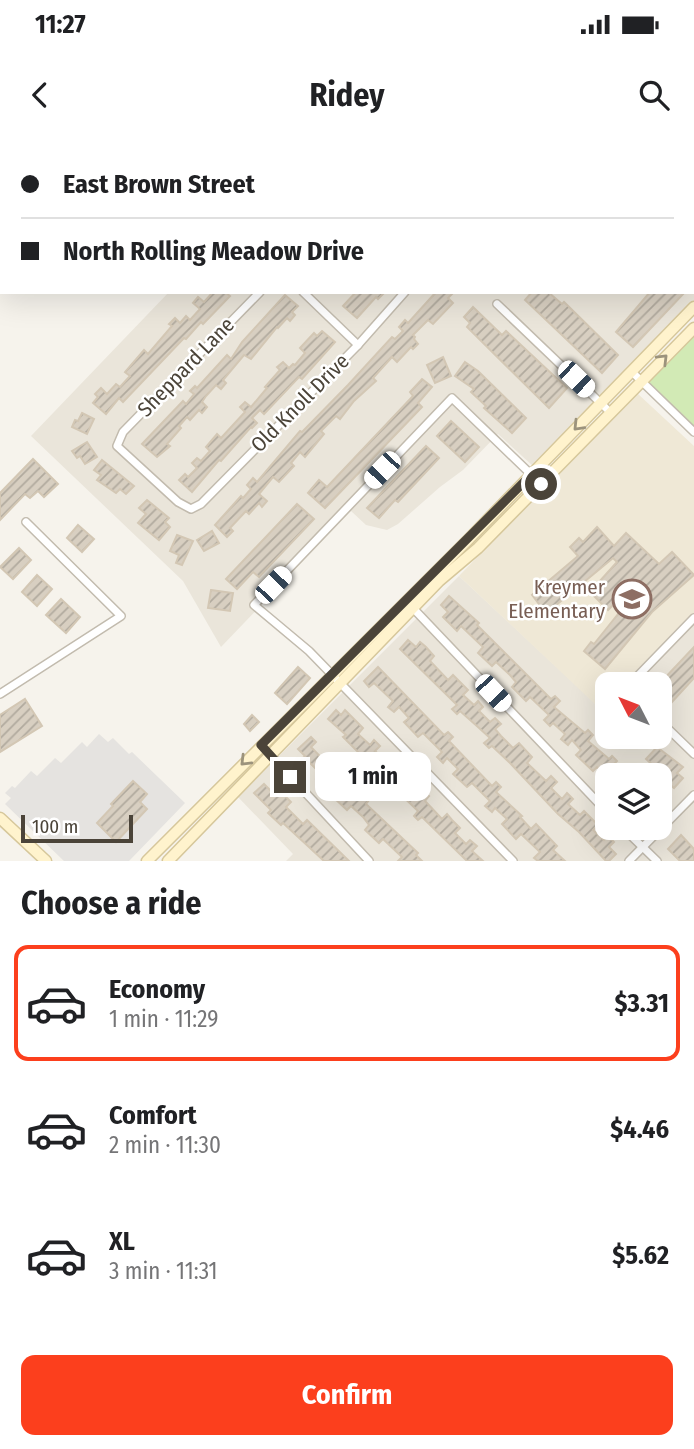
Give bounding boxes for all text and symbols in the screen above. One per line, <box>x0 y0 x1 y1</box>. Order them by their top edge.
text: 11:27 <box>35 9 85 40</box>
icon: back <box>21 76 59 114</box>
text: Ridey <box>310 76 384 114</box>
icon: search <box>635 76 673 114</box>
text: East Brown Street <box>63 169 255 200</box>
text: North Rolling Meadow Drive <box>63 236 364 267</box>
street label: Sheppard Lane <box>132 312 240 422</box>
street label: Old Knoll Drive <box>245 348 355 458</box>
one-way arrow <box>654 354 667 367</box>
car <box>554 357 599 401</box>
one-way arrow <box>573 418 586 431</box>
car <box>360 448 405 492</box>
route start <box>525 468 557 500</box>
car <box>251 563 296 607</box>
place label: Kreymer Elementary <box>508 574 606 624</box>
school or university icon: Kreymer Elementary <box>611 578 653 620</box>
car <box>471 670 516 716</box>
north arrow <box>595 672 672 749</box>
map controls <box>595 672 672 840</box>
callout: 1 min <box>314 752 430 802</box>
one-way arrow <box>240 753 253 766</box>
route end <box>274 761 306 793</box>
text: 1 min <box>348 762 398 790</box>
button: layers <box>595 763 672 840</box>
scale bar <box>21 812 133 844</box>
text: 100 m <box>32 815 78 838</box>
text: Choose a ride <box>21 884 202 922</box>
icon: car <box>25 972 88 1035</box>
text: Economy <box>109 974 205 1005</box>
text: $3.31 <box>615 988 669 1019</box>
text: 1 min · 11:29 <box>109 1005 218 1033</box>
icon: car <box>25 1098 88 1161</box>
text: Comfort <box>109 1100 197 1131</box>
text: $4.46 <box>610 1114 669 1145</box>
text: 2 min · 11:30 <box>109 1131 221 1159</box>
icon: car <box>25 1224 88 1287</box>
text: XL <box>109 1226 135 1257</box>
text: $5.62 <box>612 1240 669 1271</box>
text: 3 min · 11:31 <box>109 1257 218 1285</box>
button: Confirm <box>21 1355 673 1435</box>

